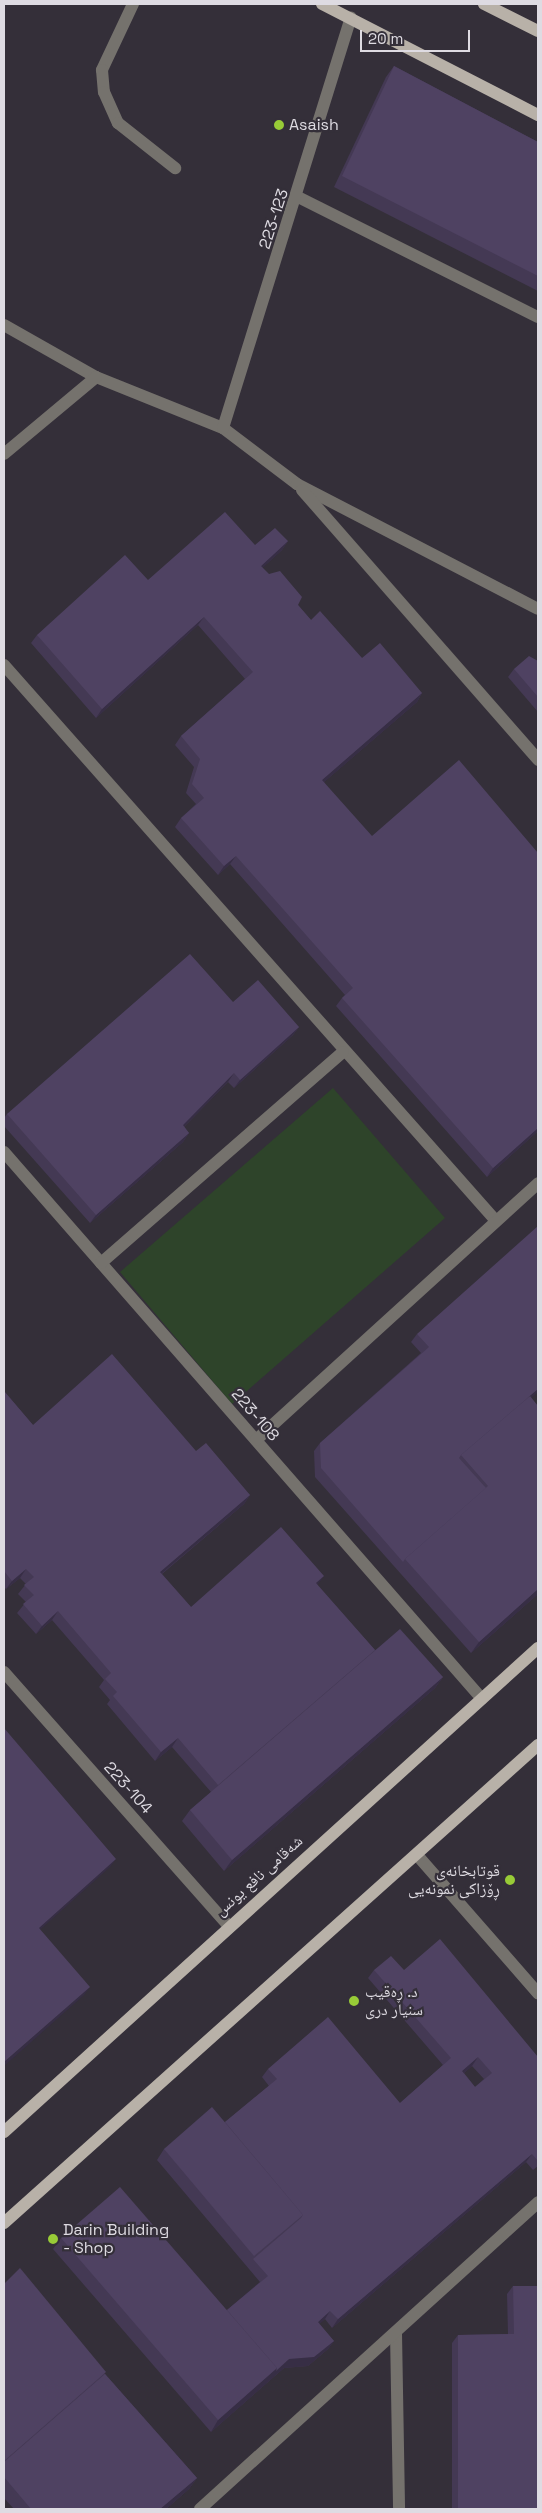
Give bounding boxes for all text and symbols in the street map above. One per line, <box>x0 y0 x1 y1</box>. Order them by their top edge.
scale bar <box>362 20 472 52</box>
text: 20 m <box>368 29 403 48</box>
place label: Asaish <box>289 115 339 135</box>
marker: Asaish <box>273 119 285 131</box>
street label: 223-123 <box>255 186 293 252</box>
street label: 223-108 <box>227 1385 283 1445</box>
street label: 223-104 <box>100 1758 156 1818</box>
street label: شەقامی نافع یونس <box>211 1832 307 1920</box>
place label: قوتابخانەی ڕۆزاکی نمونەیی <box>408 1861 500 1899</box>
marker: قوتابخانەی ڕۆزاکی نمونەیی <box>504 1874 516 1886</box>
place label: د. ڕەقیب سنیار دری <box>365 1982 423 2020</box>
marker: د. ڕەقیب سنیار دری <box>347 1994 361 2008</box>
place label: Darin Building - Shop <box>63 2220 169 2258</box>
marker: Darin Building - Shop <box>47 2233 59 2245</box>

